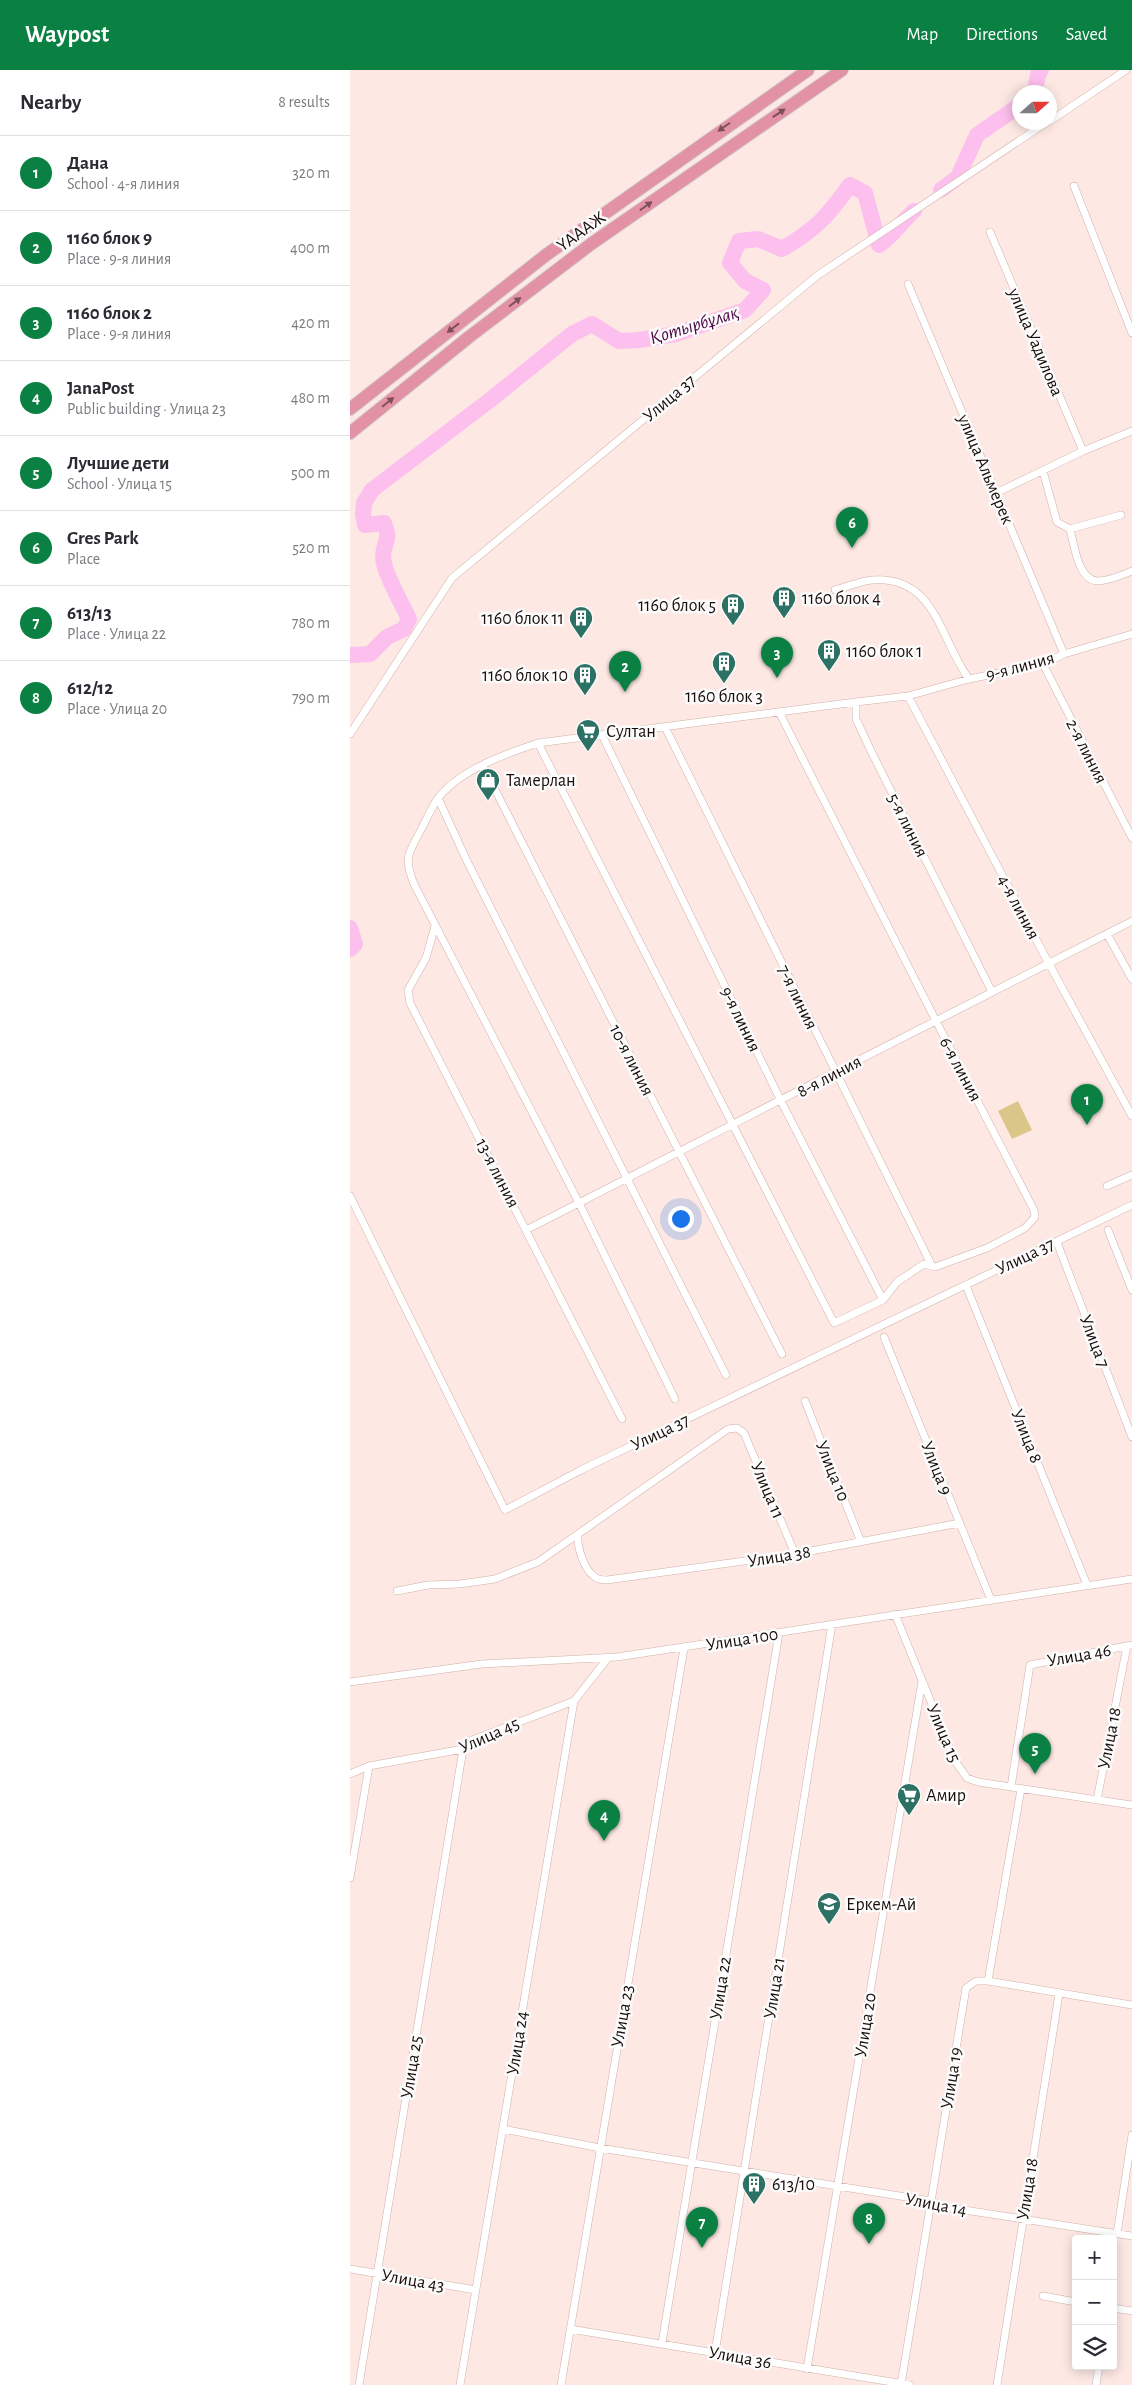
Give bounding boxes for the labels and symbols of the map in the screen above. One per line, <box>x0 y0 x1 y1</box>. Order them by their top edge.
north arrow <box>1012 85 1057 130</box>
one-way arrow <box>773 108 786 118</box>
one-way arrow <box>717 122 731 132</box>
one-way arrow <box>639 201 653 211</box>
street label: ҮАААЖ <box>554 208 609 255</box>
street label: улица Уадилова <box>1004 285 1066 399</box>
one-way arrow <box>508 297 522 307</box>
water label: Қотырбұлақ <box>648 303 741 348</box>
one-way arrow <box>447 322 460 333</box>
street label: Улица 37 <box>640 372 699 426</box>
one-way arrow <box>381 397 394 408</box>
street label: улица Альмерек <box>954 411 1017 527</box>
pin: 6 <box>836 507 868 548</box>
building icon: 1160 блок 4 <box>771 585 797 619</box>
place label: 1160 блок 4 <box>802 589 881 608</box>
building icon: 1160 блок 5 <box>720 592 746 626</box>
place label: 1160 блок 5 <box>638 596 716 615</box>
building icon: 1160 блок 11 <box>568 605 594 639</box>
place label: 1160 блок 11 <box>481 609 564 628</box>
pin: 3 <box>761 637 793 678</box>
building icon: 1160 блок 1 <box>816 638 842 672</box>
place label: 1160 блок 1 <box>846 642 923 661</box>
street label: 9-я линия <box>984 649 1056 685</box>
building icon: 1160 блок 3 <box>711 650 737 684</box>
pin: 2 <box>609 651 641 692</box>
building icon: 1160 блок 10 <box>572 662 598 696</box>
place label: 1160 блок 10 <box>482 666 568 685</box>
place label: 1160 блок 3 <box>685 687 763 706</box>
street label: 2-я линия <box>1062 716 1110 787</box>
supermarket icon: Султан <box>575 718 601 752</box>
place label: Султан <box>606 723 656 741</box>
shop icon: Тамерлан <box>475 767 501 801</box>
place label: Тамерлан <box>506 772 576 790</box>
street label: 5-я линия <box>883 791 931 860</box>
street label: 4-я линия <box>994 872 1043 943</box>
street label: 7-я линия <box>774 962 820 1032</box>
street label: 9-я линия <box>717 984 764 1055</box>
street label: 10-я линия <box>606 1022 657 1099</box>
street label: 6-я линия <box>936 1034 984 1105</box>
street label: 8-я линия <box>794 1052 865 1101</box>
pin: 1 <box>1071 1084 1103 1125</box>
street label: 13-я линия <box>472 1136 522 1211</box>
your location <box>668 1206 694 1232</box>
street label: Улица 37 <box>993 1235 1058 1279</box>
street label: Улица 7 <box>1076 1312 1112 1370</box>
street label: Улица 8 <box>1007 1407 1045 1466</box>
street label: Улица 37 <box>628 1411 693 1455</box>
street label: Улица 10 <box>812 1439 852 1504</box>
street label: Улица 9 <box>917 1439 955 1498</box>
street label: Улица 11 <box>747 1459 787 1522</box>
street label: Улица 38 <box>746 1543 812 1571</box>
street label: Улица 100 <box>705 1625 780 1655</box>
street label: Улица 46 <box>1046 1641 1113 1670</box>
street label: Улица 15 <box>923 1702 963 1765</box>
street label: Улица 18 <box>1095 1706 1125 1771</box>
street label: Улица 45 <box>457 1715 522 1757</box>
pin: 5 <box>1019 1733 1051 1774</box>
supermarket icon: Амир <box>896 1782 922 1816</box>
place label: Амир <box>926 1787 966 1805</box>
pin: 4 <box>588 1800 620 1841</box>
school or university icon: Еркем-Ай <box>816 1891 842 1925</box>
place label: Еркем-Ай <box>846 1896 916 1914</box>
street label: Улица 22 <box>707 1955 735 2021</box>
street label: Улица 21 <box>761 1956 789 2020</box>
street label: Улица 23 <box>609 1983 637 2049</box>
street label: Улица 20 <box>852 1991 880 2059</box>
street label: Улица 24 <box>504 2010 532 2076</box>
street label: Улица 25 <box>398 2034 426 2100</box>
street label: Улица 19 <box>938 2046 966 2110</box>
street label: Улица 18 <box>1014 2157 1042 2221</box>
building icon: 613/10 <box>741 2171 767 2205</box>
place label: 613/10 <box>772 2176 815 2194</box>
street label: Улица 14 <box>903 2190 969 2220</box>
pin: 8 <box>853 2203 885 2244</box>
pin: 7 <box>686 2207 718 2248</box>
street label: Улица 43 <box>380 2267 446 2295</box>
street label: Улица 36 <box>707 2344 773 2372</box>

